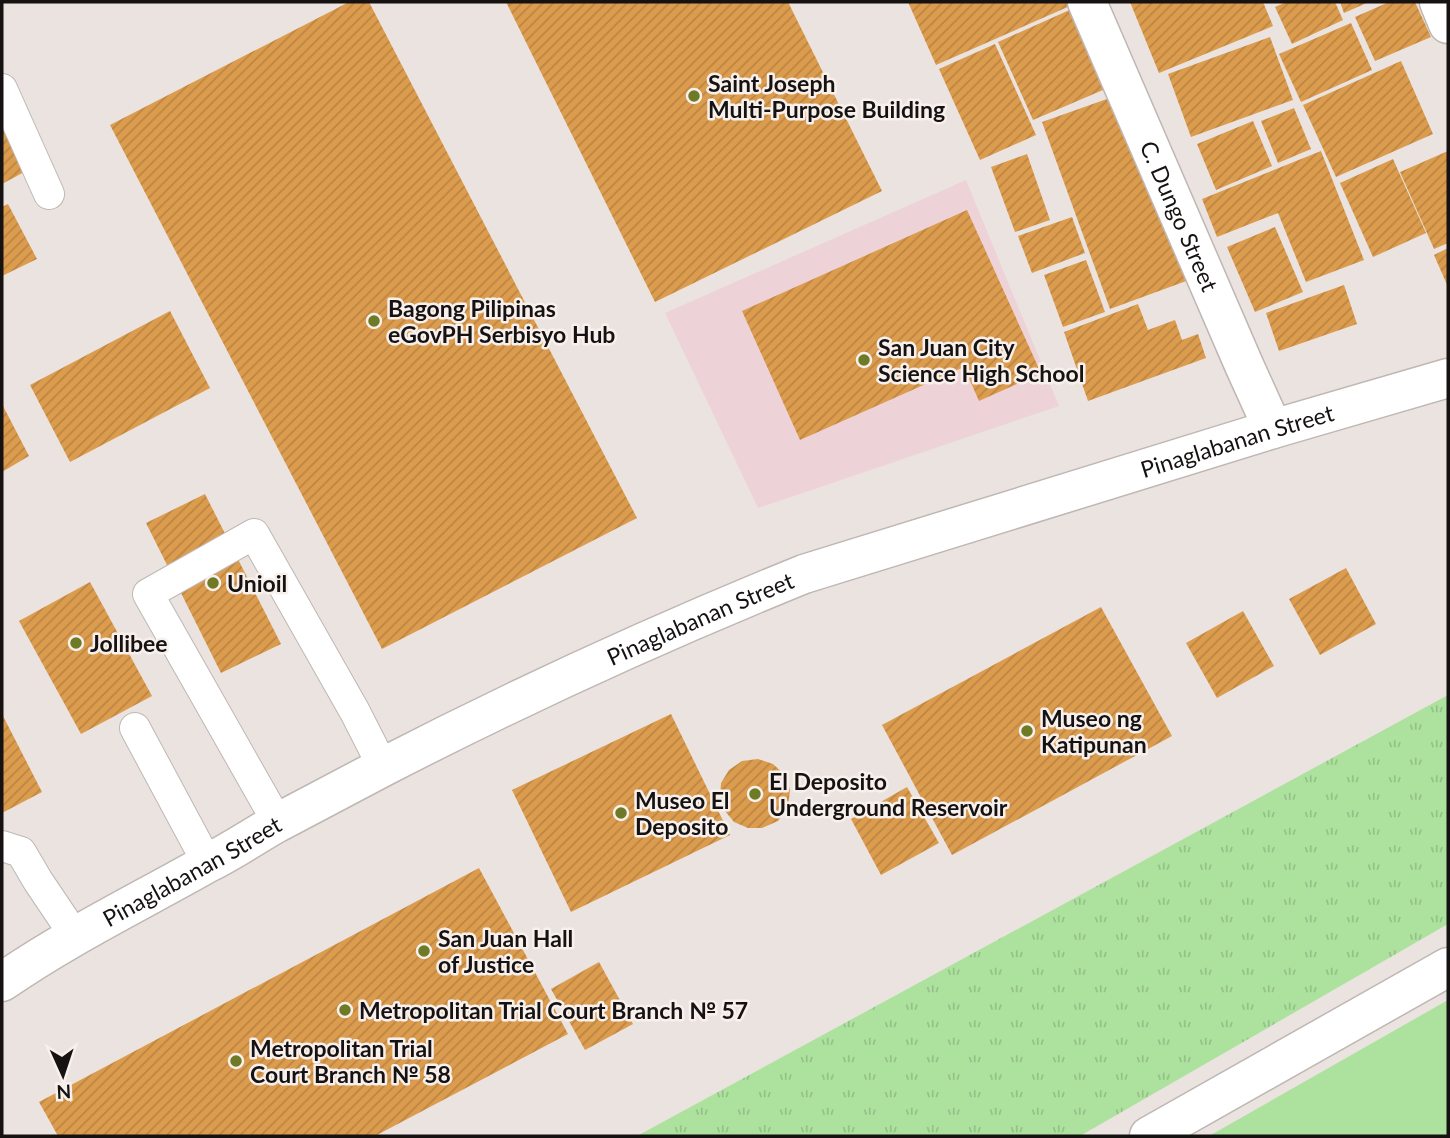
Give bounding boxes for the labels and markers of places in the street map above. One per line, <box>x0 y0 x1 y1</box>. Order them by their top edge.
place label: Saint Joseph Multi-Purpose Building <box>708 69 945 123</box>
marker: Saint Joseph Multi-Purpose Building <box>686 88 702 104</box>
place label: Bagong Pilipinas eGovPH Serbisyo Hub <box>388 294 615 348</box>
marker: Bagong Pilipinas eGovPH Serbisyo Hub <box>366 313 382 329</box>
place label: San Juan City Science High School <box>878 333 1084 387</box>
marker: San Juan City Science High School <box>856 352 872 368</box>
place label: Unioil <box>227 569 287 597</box>
marker: Unioil <box>205 575 221 591</box>
place label: Jollibee <box>90 629 168 657</box>
marker: Jollibee <box>68 635 84 651</box>
place label: Museo ng Katipunan <box>1041 704 1147 758</box>
marker: Museo ng Katipunan <box>1019 723 1035 739</box>
place label: El Deposito Underground Reservoir <box>769 767 1008 821</box>
place label: Museo El Deposito <box>635 786 730 840</box>
marker: El Deposito Underground Reservoir <box>747 786 763 802</box>
marker: Museo El Deposito <box>613 805 629 821</box>
place label: San Juan Hall of Justice <box>438 924 573 978</box>
marker: San Juan Hall of Justice <box>416 943 432 959</box>
place label: Metropolitan Trial Court Branch № 57 <box>359 996 748 1024</box>
marker: Metropolitan Trial Court Branch № 57 <box>337 1002 353 1018</box>
place label: Metropolitan Trial Court Branch № 58 <box>250 1034 451 1088</box>
marker: Metropolitan Trial Court Branch № 58 <box>228 1053 244 1069</box>

